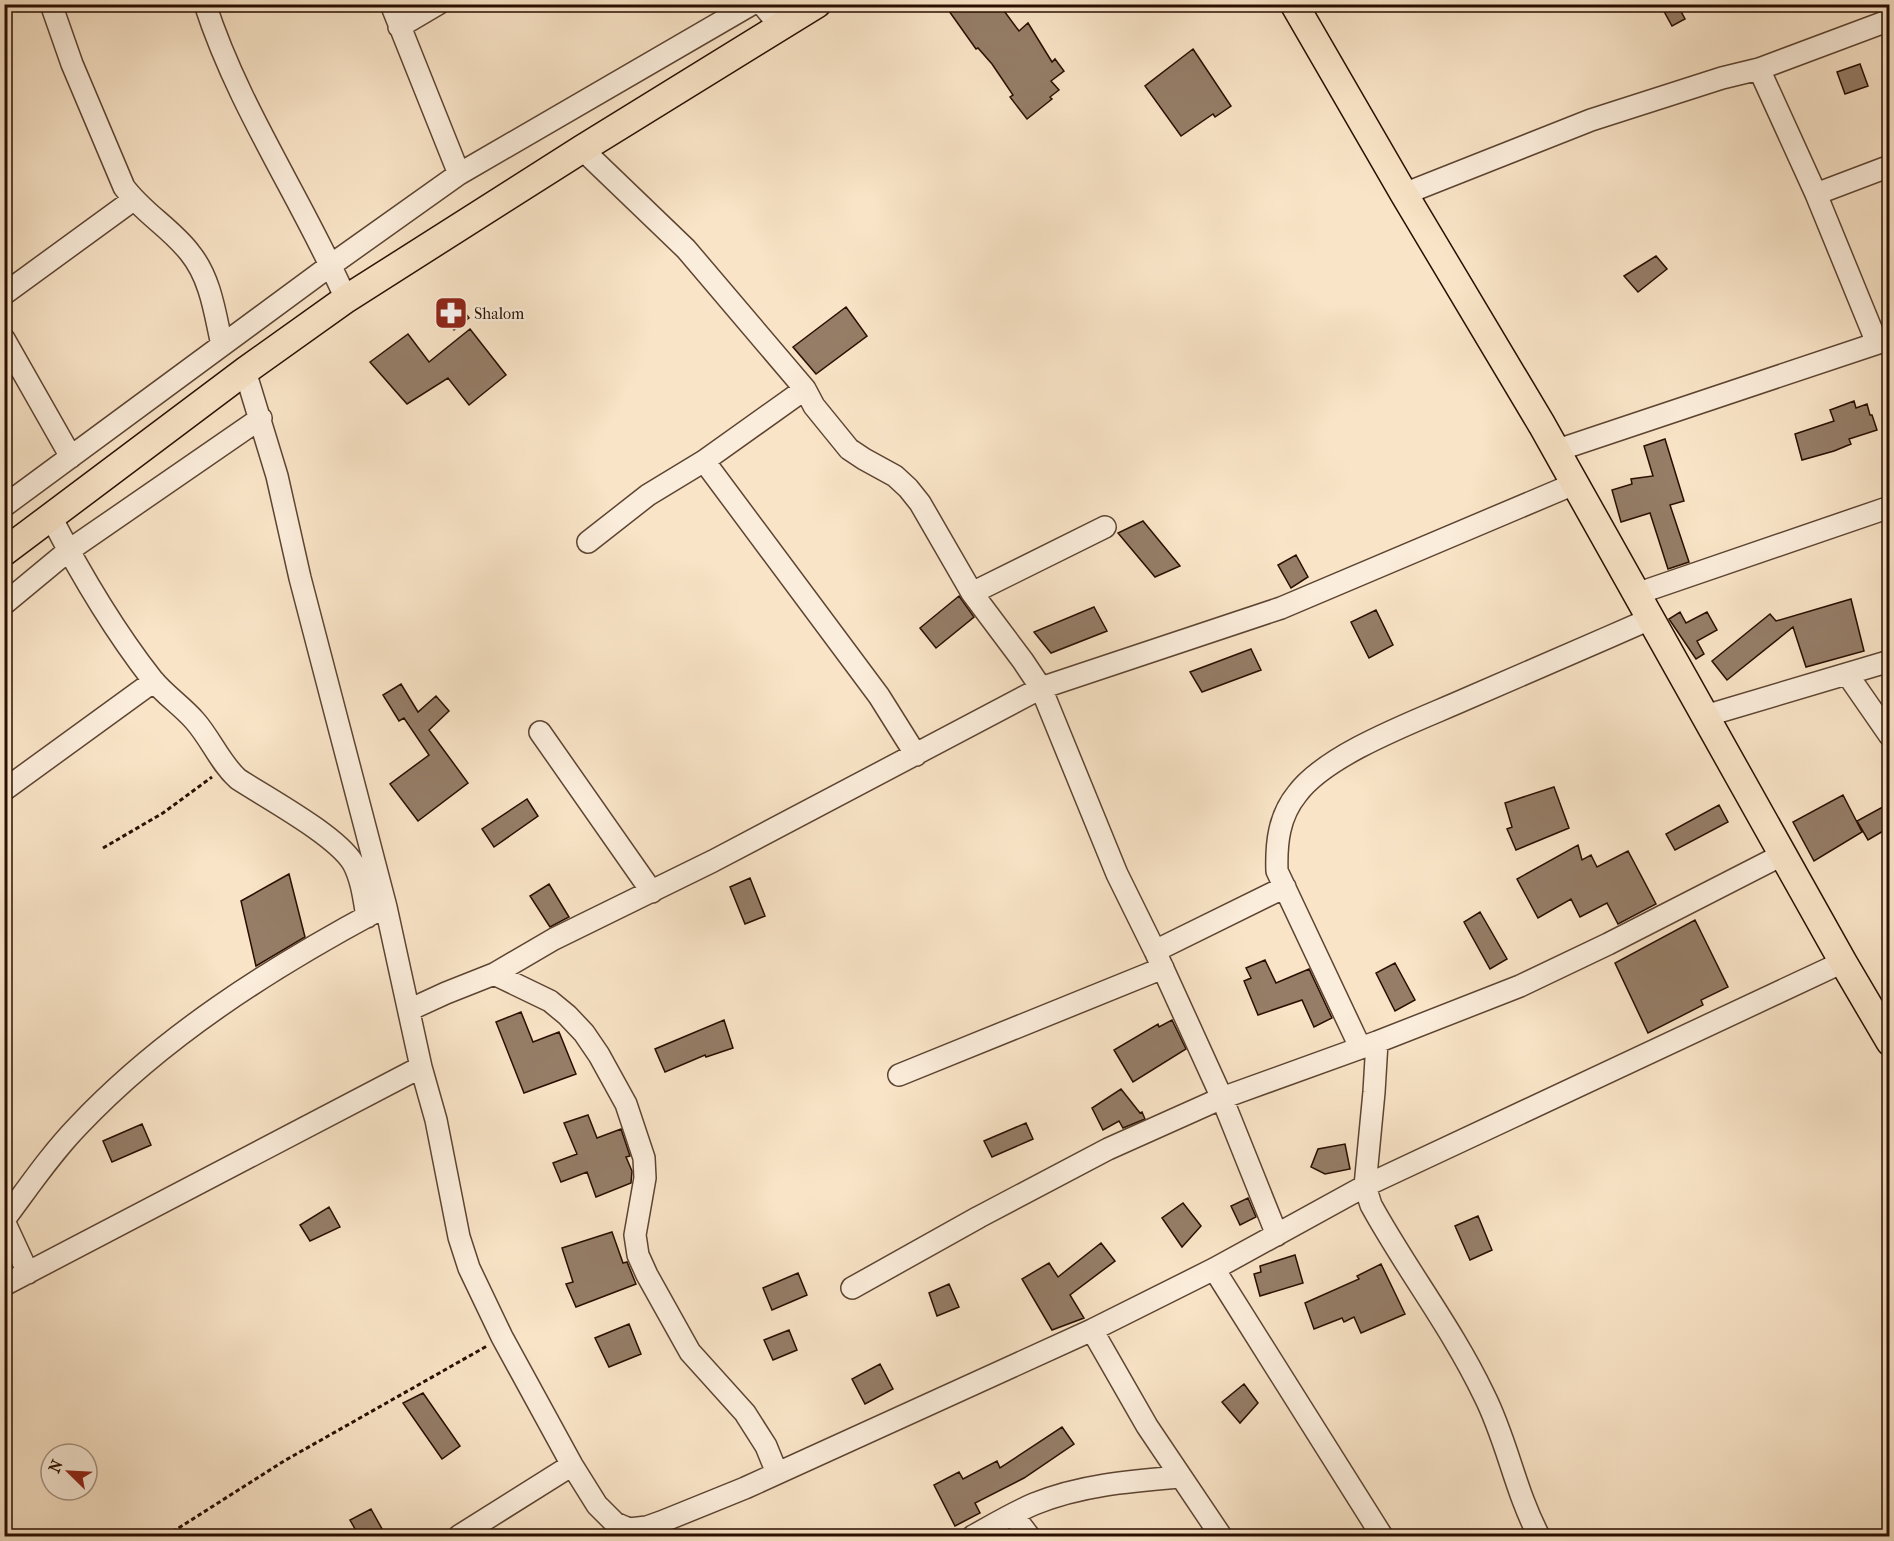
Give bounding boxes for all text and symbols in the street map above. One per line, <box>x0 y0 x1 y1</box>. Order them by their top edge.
pharmacy icon: Shalom <box>433 295 469 331</box>
place label: Shalom <box>474 304 525 323</box>
north arrow <box>39 1442 99 1502</box>
text: N <box>45 1456 67 1476</box>

